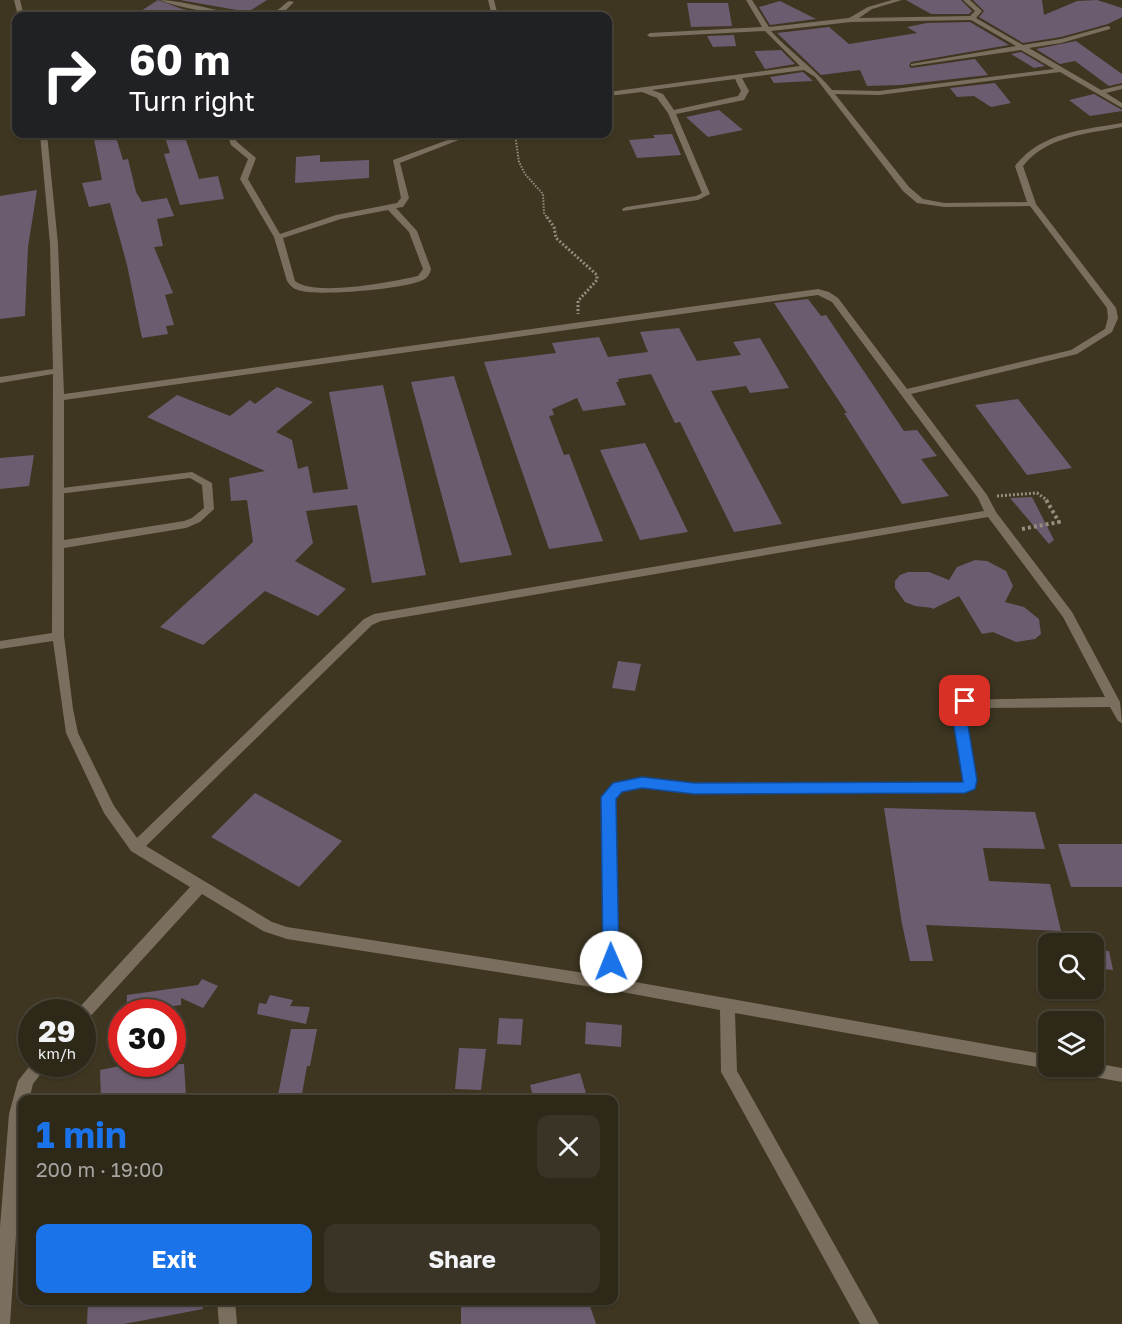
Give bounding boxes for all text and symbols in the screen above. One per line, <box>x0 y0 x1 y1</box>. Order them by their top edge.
text: 60 m <box>129 34 230 84</box>
icon: right <box>30 36 108 114</box>
text: Turn right <box>129 85 255 117</box>
pin <box>939 675 990 726</box>
icon: arrive <box>948 684 981 717</box>
position arrow <box>579 930 643 994</box>
map controls <box>1038 933 1104 1077</box>
button: search <box>1038 933 1104 999</box>
speed limit sign: 30 <box>108 999 186 1077</box>
button: layers <box>1038 1011 1104 1077</box>
text: 29 <box>38 1013 76 1049</box>
text: km/h <box>38 1044 76 1062</box>
text: 1 min <box>36 1113 127 1156</box>
button: close <box>537 1115 600 1178</box>
text: 200 m · 19:00 <box>36 1157 164 1181</box>
button: Exit <box>36 1224 312 1293</box>
button: Share <box>324 1224 600 1293</box>

